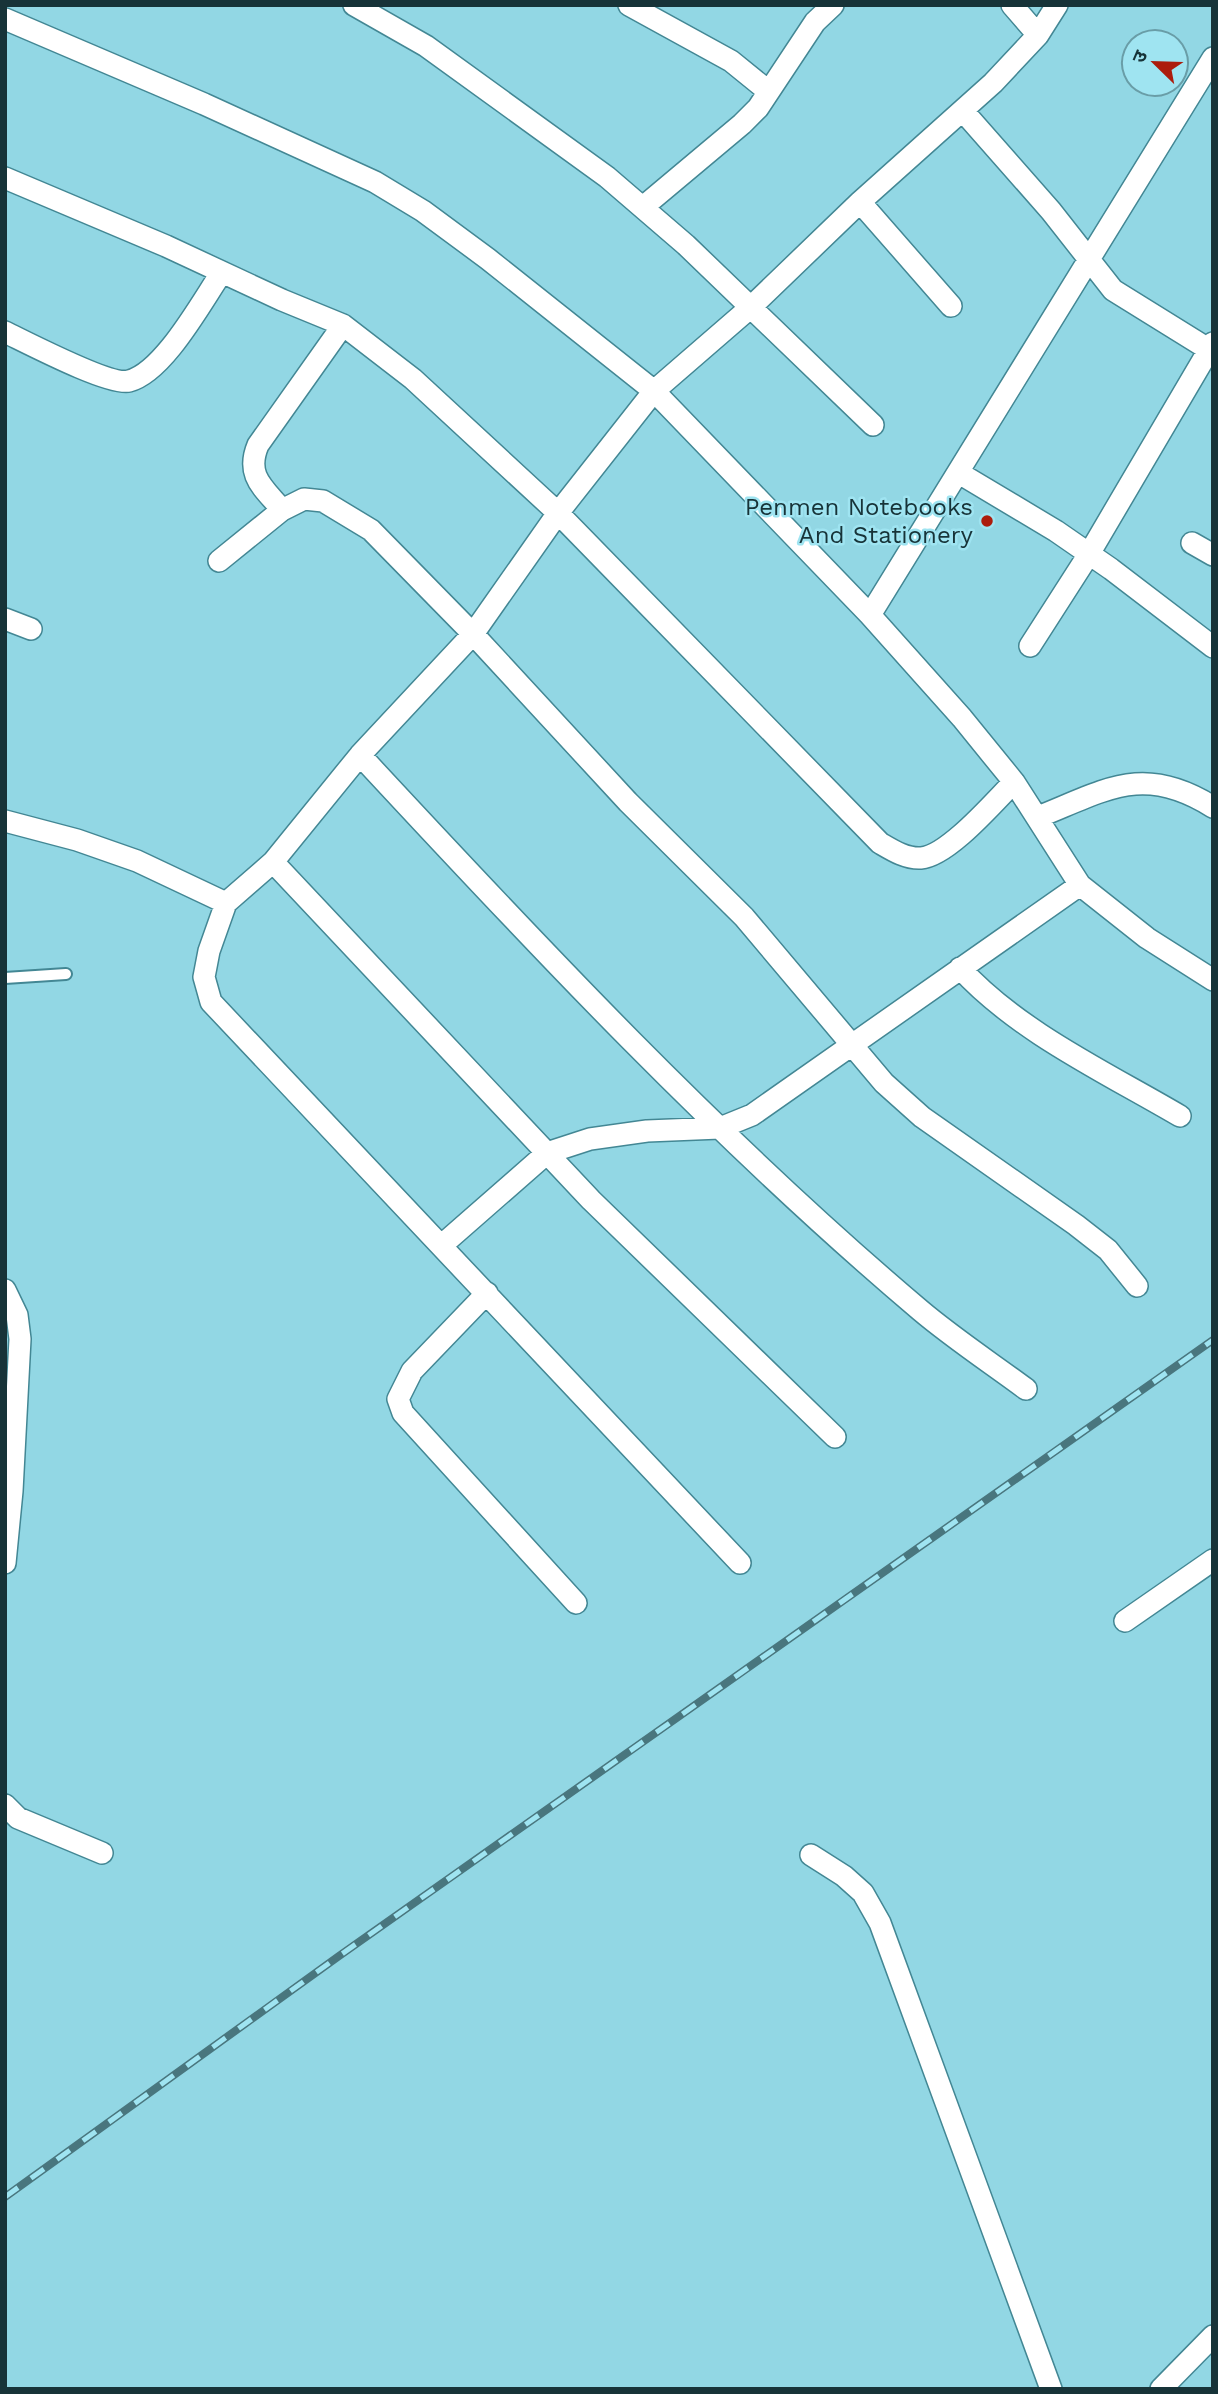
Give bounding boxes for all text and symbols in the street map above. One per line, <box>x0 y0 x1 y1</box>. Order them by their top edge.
north arrow <box>1120 28 1190 98</box>
text: उ <box>1127 46 1153 66</box>
place label: Penmen Notebooks And Stationery <box>745 493 974 549</box>
marker: Penmen Notebooks And Stationery <box>979 513 995 529</box>

